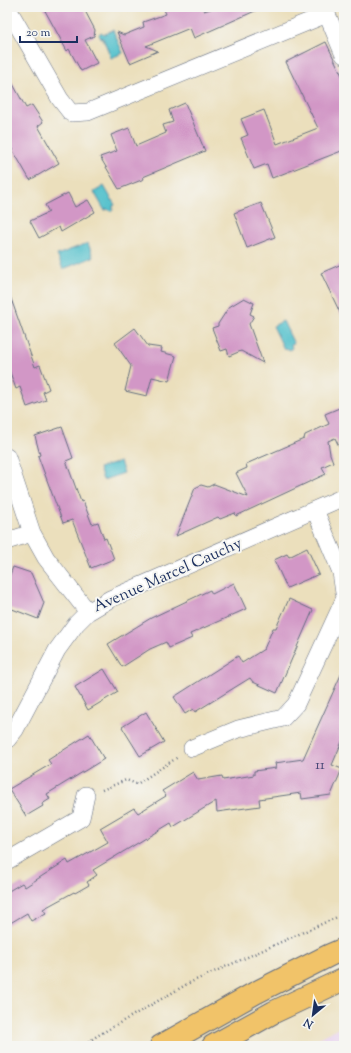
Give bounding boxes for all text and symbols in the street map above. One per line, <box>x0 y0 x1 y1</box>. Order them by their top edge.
scale bar <box>20 18 77 44</box>
text: 20 m <box>26 24 51 42</box>
street label: Avenue Marcel Cauchy <box>90 533 246 619</box>
house number: 11 <box>315 756 325 776</box>
north arrow <box>293 995 333 1035</box>
text: N <box>301 1014 317 1032</box>

